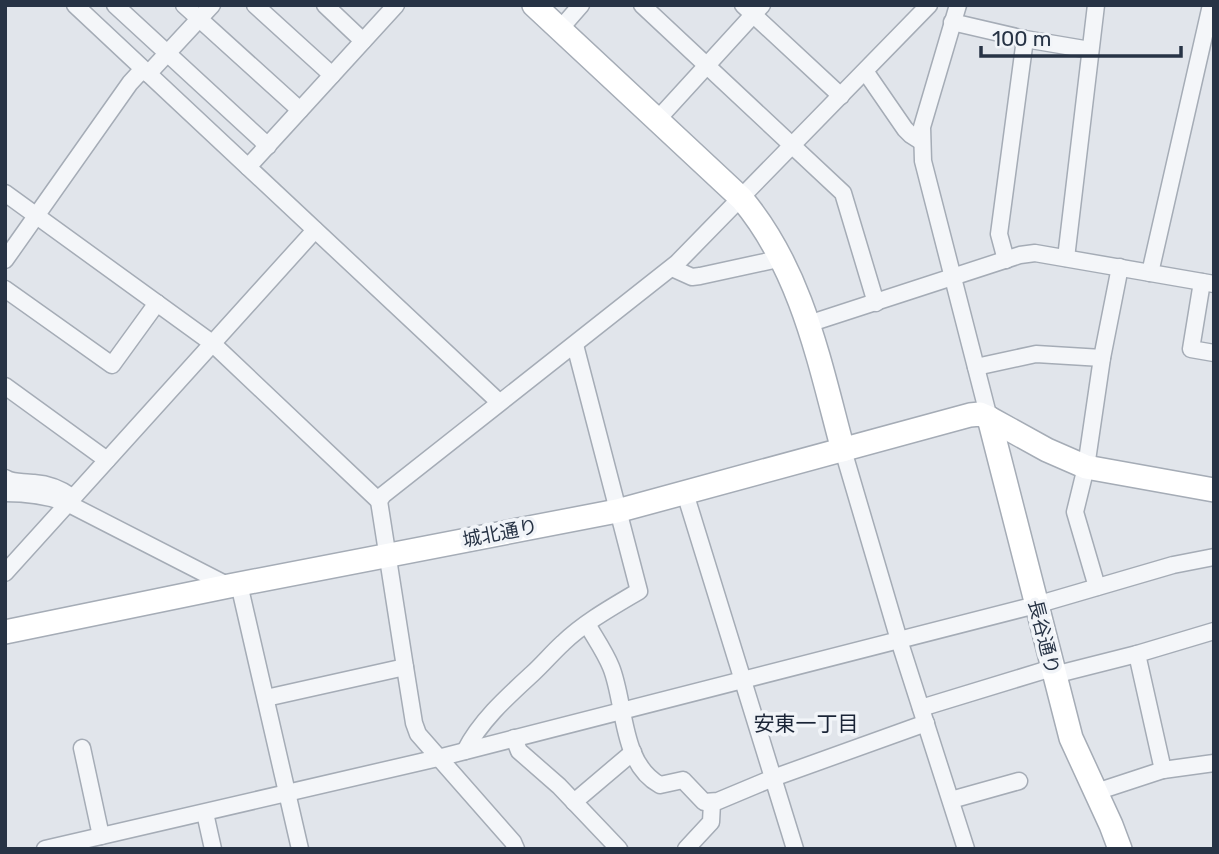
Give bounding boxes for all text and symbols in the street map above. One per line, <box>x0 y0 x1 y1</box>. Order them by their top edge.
scale bar <box>981 14 1180 58</box>
text: 100 m <box>992 26 1051 51</box>
street label: 城北通り <box>460 514 540 552</box>
street label: 長谷通り <box>1024 597 1064 677</box>
district label: 安東一丁目 <box>754 711 859 736</box>

